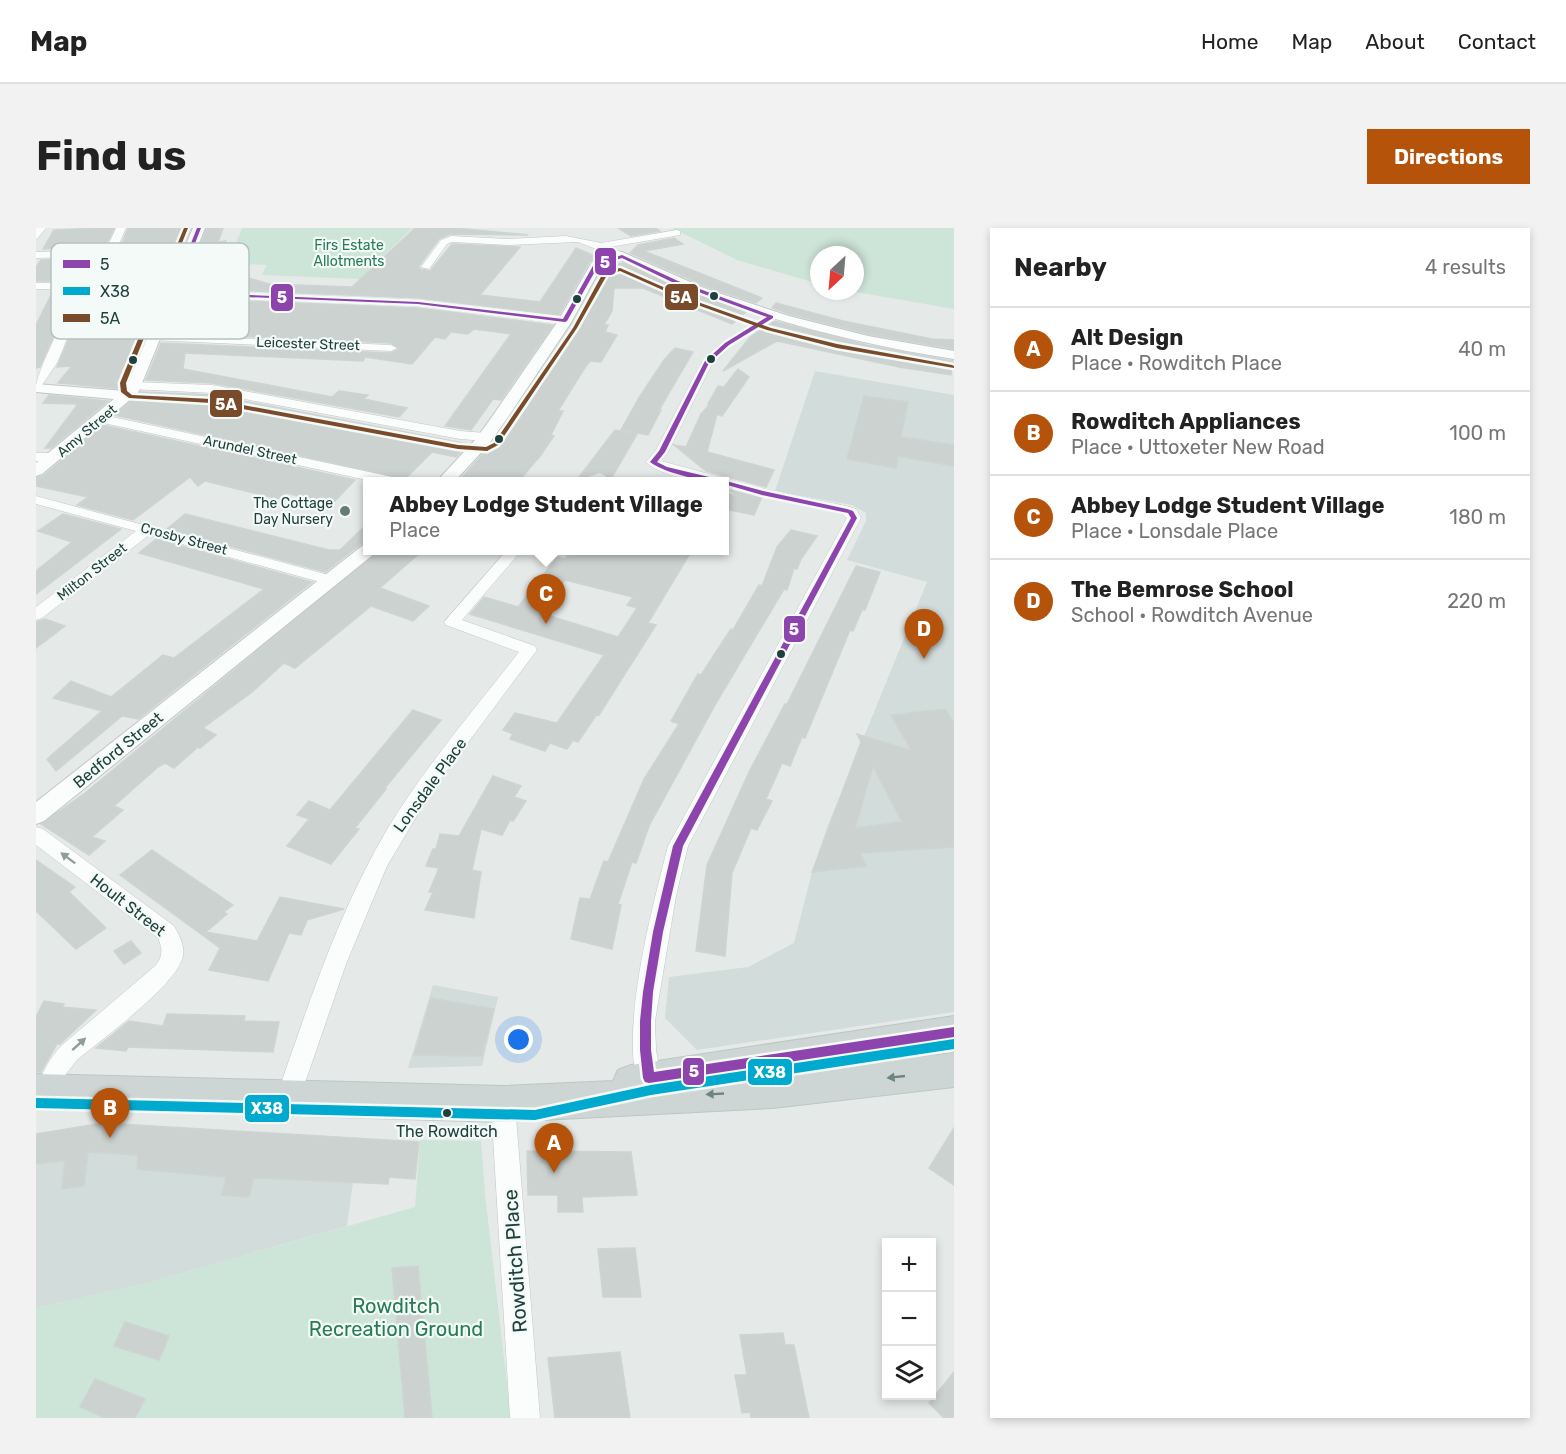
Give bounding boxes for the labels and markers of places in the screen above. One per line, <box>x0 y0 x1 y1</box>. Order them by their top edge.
unlabelled marker <box>708 290 720 302</box>
unlabelled marker <box>571 293 583 305</box>
unlabelled marker <box>705 353 717 365</box>
unlabelled marker <box>127 354 139 366</box>
unlabelled marker <box>493 433 505 445</box>
place label: The Cottage Day Nursery <box>253 495 333 528</box>
marker: The Cottage Day Nursery <box>338 504 352 518</box>
pin: C <box>526 574 566 624</box>
pin: D <box>904 610 944 659</box>
unlabelled marker <box>775 648 787 660</box>
pin: B <box>90 1088 130 1138</box>
marker: The Rowditch <box>441 1107 453 1119</box>
place label: The Rowditch <box>396 1122 498 1141</box>
pin: A <box>534 1124 574 1173</box>

